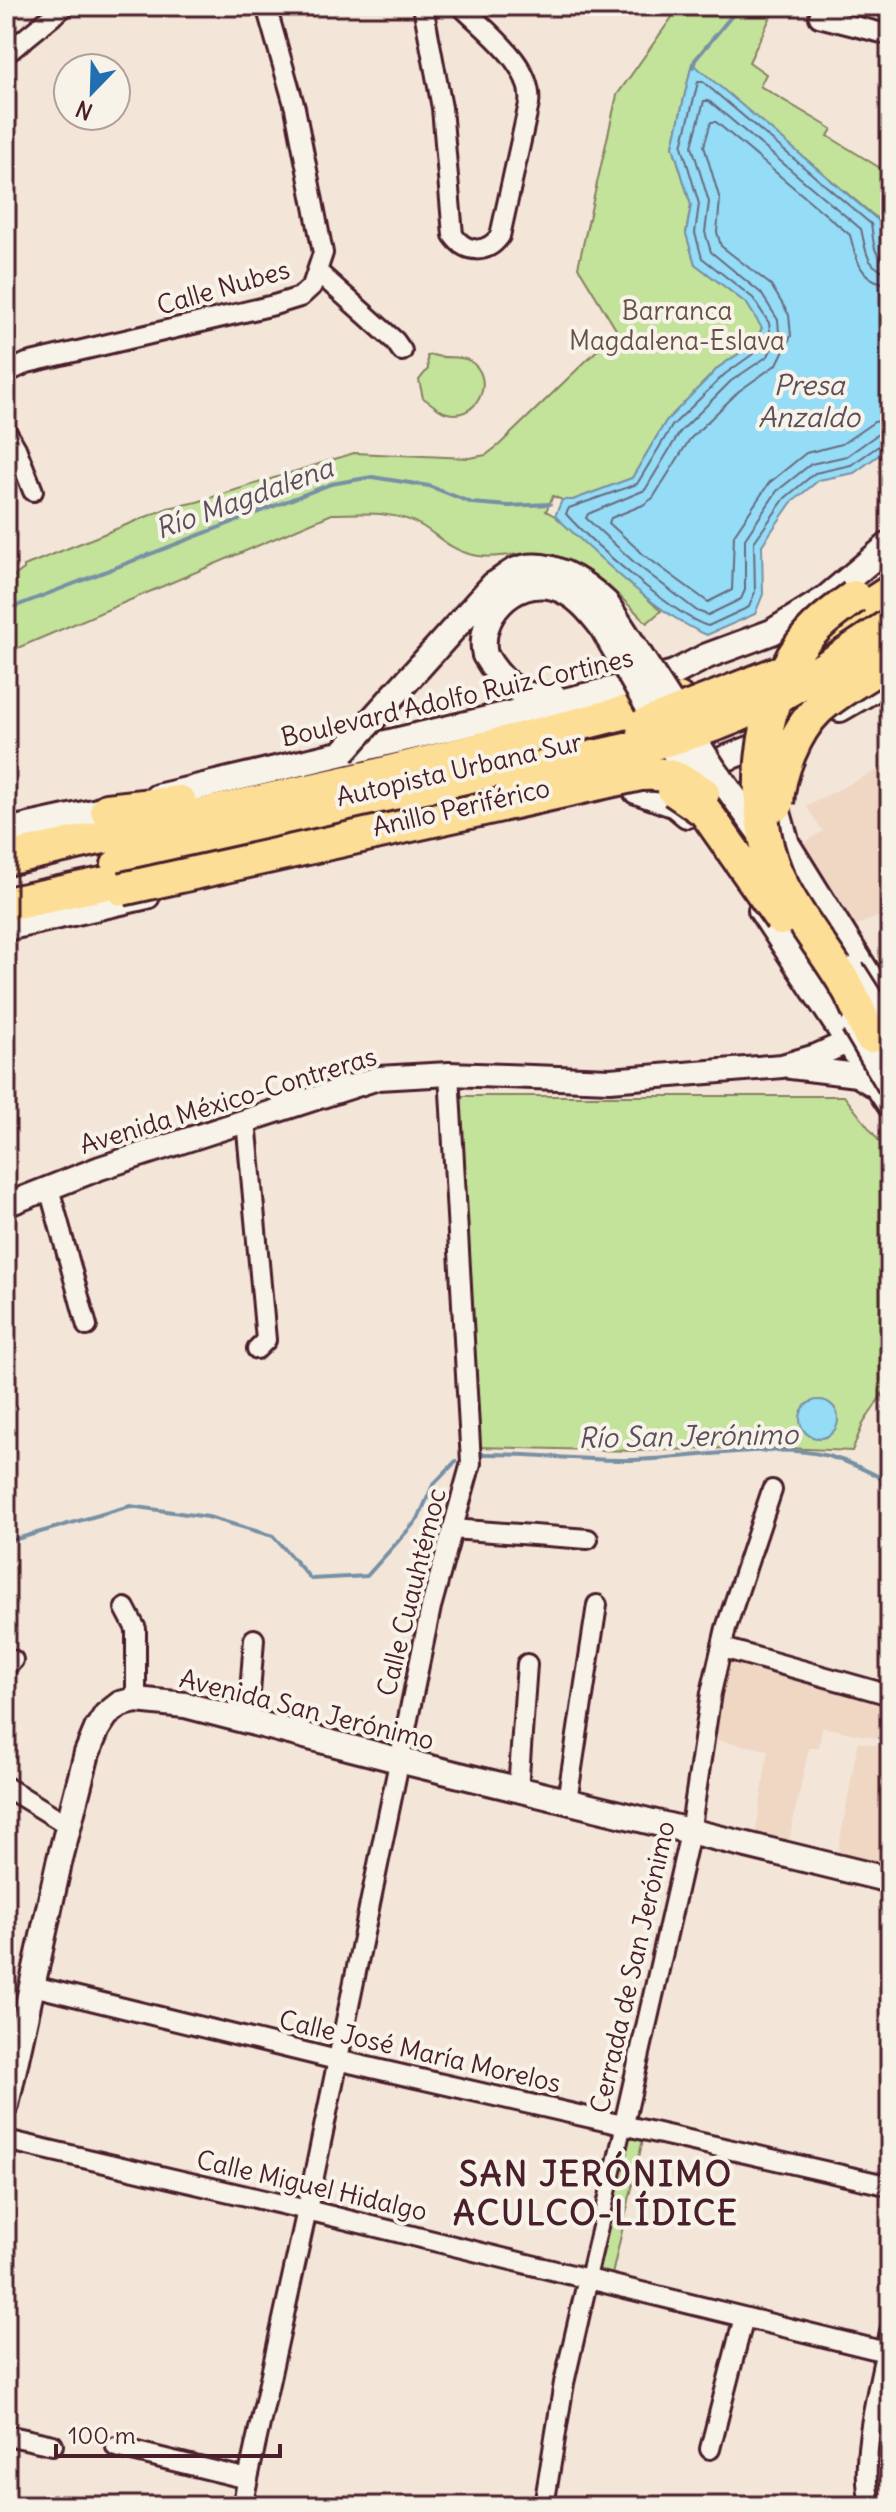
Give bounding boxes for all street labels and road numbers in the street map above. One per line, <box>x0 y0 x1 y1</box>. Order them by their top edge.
street label: Calle Nubes <box>153 252 293 322</box>
street label: Boulevard Adolfo Ruiz Cortines <box>278 640 636 754</box>
street label: Autopista Urbana Sur <box>333 725 585 813</box>
street label: Anillo Periférico <box>369 771 553 843</box>
street label: Avenida México-Contreras <box>76 1039 380 1161</box>
street label: Calle Cuauhtémoc <box>369 1485 453 1699</box>
street label: Avenida San Jerónimo <box>176 1661 438 1757</box>
street label: Cerrada de San Jerónimo <box>582 1818 682 2116</box>
street label: Calle José María Morelos <box>276 2003 564 2099</box>
street label: Calle Miguel Hidalgo <box>194 2142 430 2228</box>

